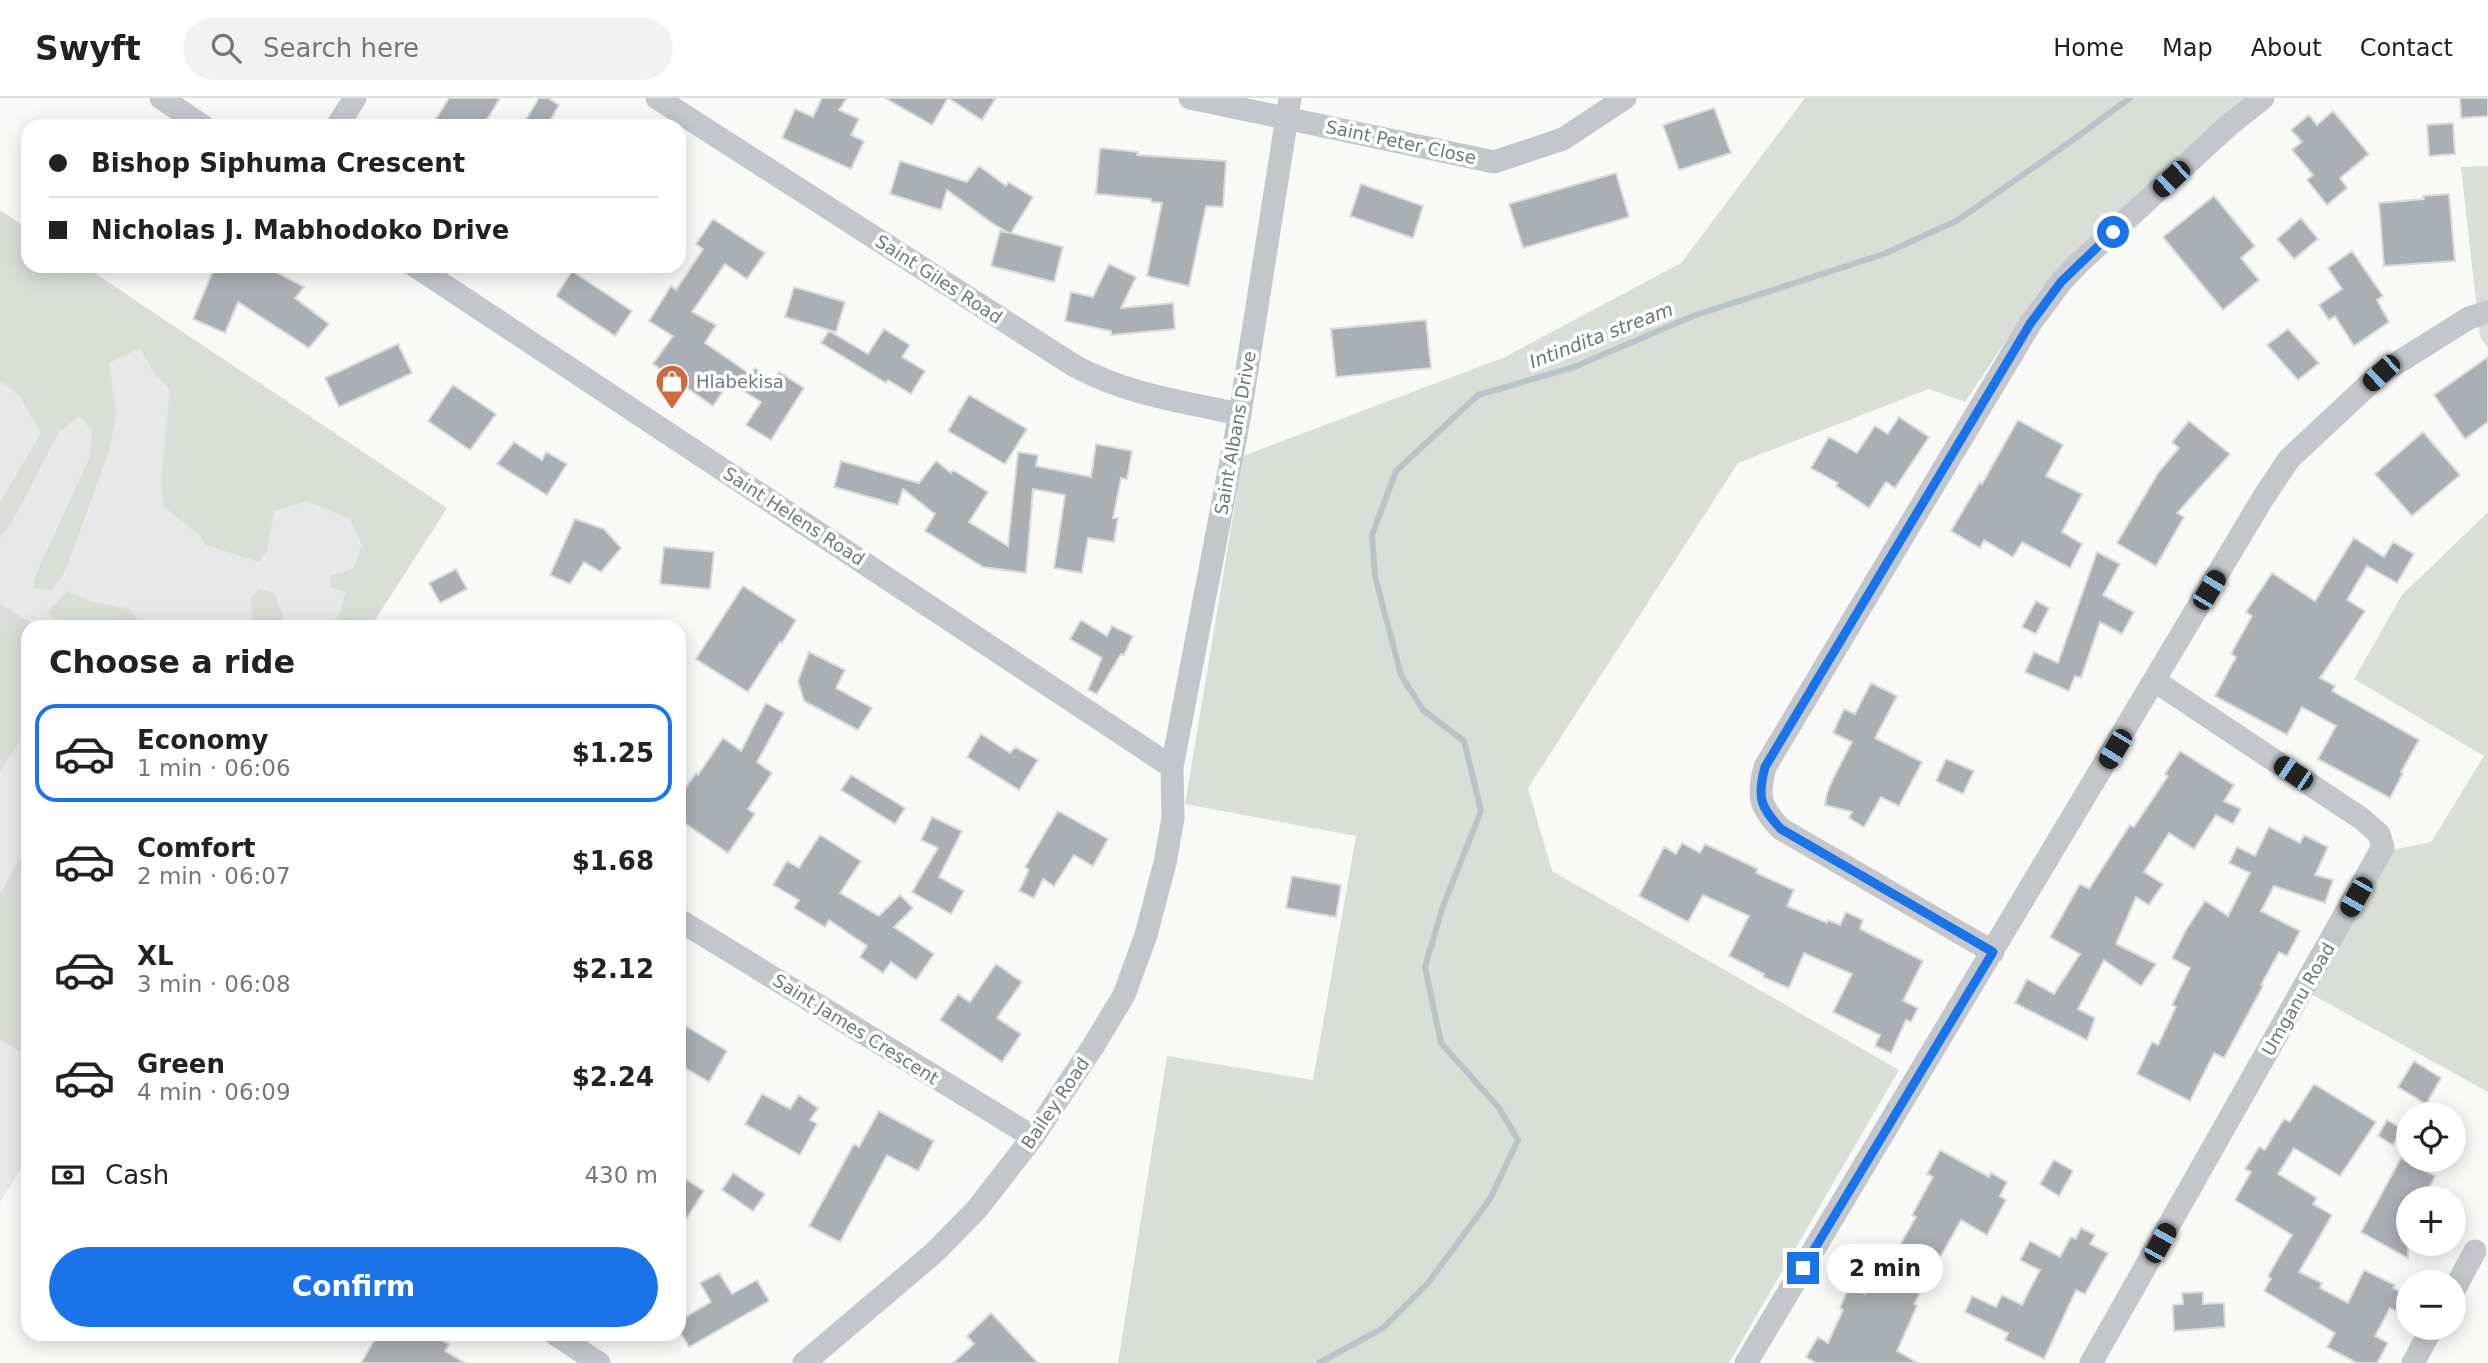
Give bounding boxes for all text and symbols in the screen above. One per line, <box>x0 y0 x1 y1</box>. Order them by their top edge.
search box <box>183 17 673 80</box>
text: Swyft <box>35 29 141 68</box>
icon: search <box>207 29 245 67</box>
text: Search here <box>263 33 419 63</box>
text: Home <box>2053 34 2124 62</box>
text: Map <box>2162 34 2213 62</box>
text: About <box>2251 34 2322 62</box>
text: Contact <box>2360 34 2453 62</box>
street label: Saint Peter Close <box>1324 116 1478 168</box>
text: Bishop Siphuma Crescent <box>91 148 465 178</box>
car <box>2149 157 2194 201</box>
text: Nicholas J. Mabhodoko Drive <box>91 215 509 245</box>
route start <box>2097 216 2129 248</box>
street label: Saint Giles Road <box>872 230 1006 328</box>
water label: Intindita stream <box>1526 298 1676 372</box>
street label: Saint Albans Drive <box>1210 349 1260 517</box>
car <box>2359 351 2404 395</box>
shop icon: Hlabekisa <box>653 362 691 411</box>
place label: Hlabekisa <box>696 371 784 392</box>
street label: Saint Helens Road <box>720 463 868 569</box>
car <box>2190 567 2229 613</box>
text: Choose a ride <box>49 643 295 681</box>
icon: car <box>53 722 116 785</box>
text: Economy <box>137 725 268 755</box>
car <box>2096 726 2135 772</box>
text: $1.25 <box>572 738 654 768</box>
car <box>2270 753 2317 793</box>
text: 1 min · 06:06 <box>137 755 291 781</box>
icon: car <box>53 830 116 893</box>
text: Comfort <box>137 833 255 863</box>
text: $1.68 <box>572 846 654 876</box>
text: 2 min · 06:07 <box>137 863 291 889</box>
car <box>2337 874 2376 920</box>
icon: car <box>53 938 116 1001</box>
street label: Umganu Road <box>2257 939 2339 1059</box>
text: XL <box>137 941 174 971</box>
text: $2.12 <box>572 954 654 984</box>
street label: Saint James Crescent <box>769 969 943 1089</box>
text: 3 min · 06:08 <box>137 971 291 997</box>
icon: car <box>53 1046 116 1109</box>
text: Green <box>137 1049 225 1079</box>
street label: Bailey Road <box>1017 1053 1093 1153</box>
text: $2.24 <box>572 1062 654 1092</box>
text: 4 min · 06:09 <box>137 1079 291 1105</box>
map controls <box>2396 1102 2466 1340</box>
button: locate <box>2396 1102 2466 1172</box>
icon: cash <box>49 1156 87 1194</box>
text: Cash <box>105 1160 169 1190</box>
text: 430 m <box>584 1162 658 1188</box>
button: + <box>2396 1186 2466 1256</box>
car <box>2141 1220 2180 1266</box>
callout: 2 min <box>1828 1244 1943 1292</box>
button: Confirm <box>49 1247 658 1327</box>
route end <box>1787 1252 1819 1284</box>
text: 2 min <box>1849 1255 1921 1281</box>
button: − <box>2396 1270 2466 1340</box>

